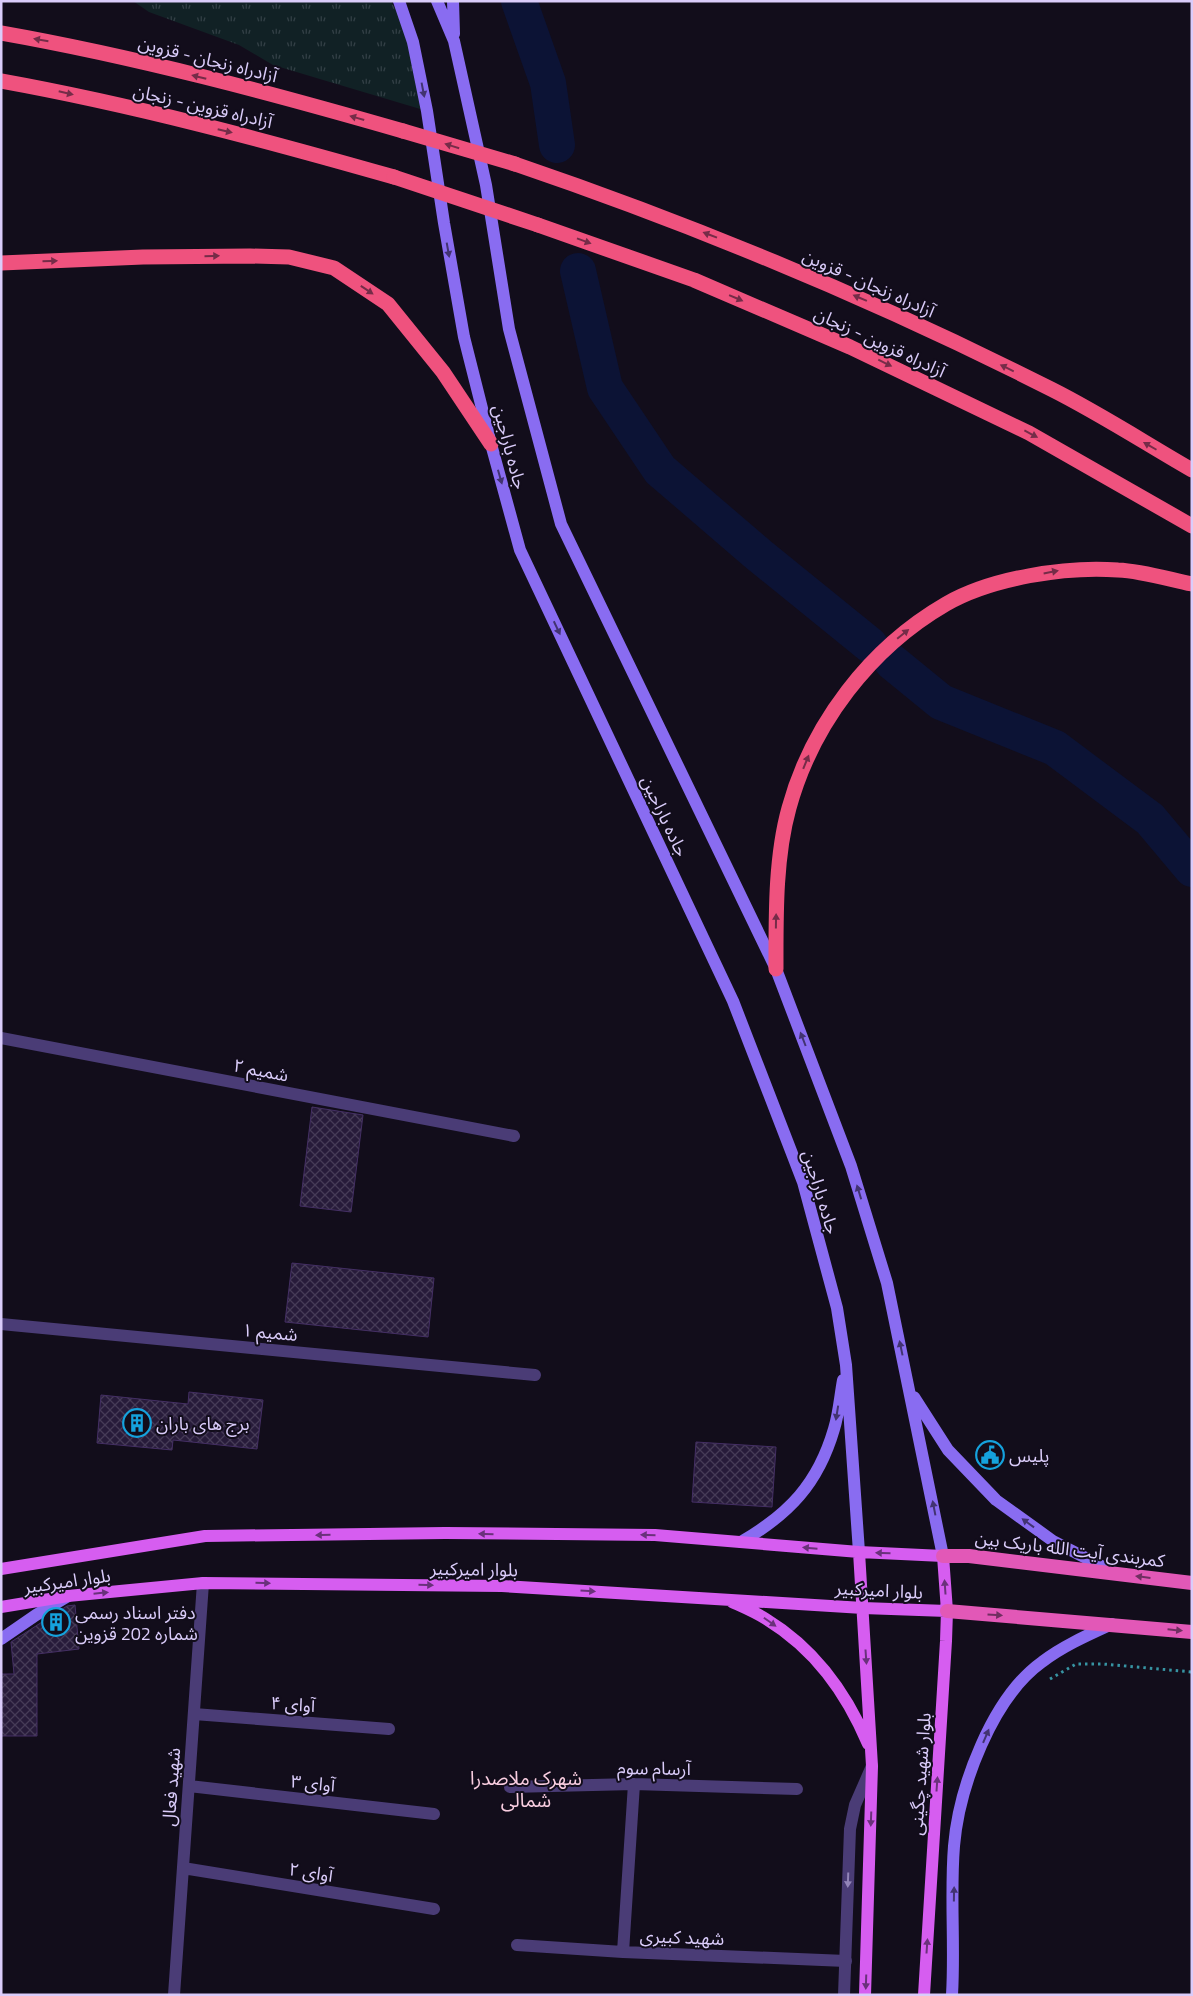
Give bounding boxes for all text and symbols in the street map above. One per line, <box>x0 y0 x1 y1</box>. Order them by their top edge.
street label: آزادراه زنجان - قزوین <box>136 29 281 90</box>
one-way arrow <box>33 35 49 43</box>
one-way arrow <box>192 72 207 80</box>
street label: آزادراه قزوین - زنجان <box>131 77 276 135</box>
one-way arrow <box>419 82 427 97</box>
one-way arrow <box>59 89 74 97</box>
one-way arrow <box>349 113 364 121</box>
one-way arrow <box>217 127 232 135</box>
one-way arrow <box>444 141 459 149</box>
one-way arrow <box>703 231 718 238</box>
one-way arrow <box>576 238 591 245</box>
street label: آزادراه زنجان - قزوین <box>798 242 940 325</box>
one-way arrow <box>445 243 453 259</box>
one-way arrow <box>205 252 221 260</box>
one-way arrow <box>42 256 58 264</box>
one-way arrow <box>360 285 374 295</box>
one-way arrow <box>853 293 867 301</box>
one-way arrow <box>729 295 743 303</box>
street label: آزادراه قزوین - زنجان <box>810 300 951 385</box>
one-way arrow <box>877 359 892 368</box>
one-way arrow <box>1000 364 1014 372</box>
street label: جاده باراجین <box>486 402 534 492</box>
one-way arrow <box>1024 430 1038 438</box>
one-way arrow <box>1143 441 1156 450</box>
one-way arrow <box>496 469 504 484</box>
one-way arrow <box>1043 568 1058 576</box>
one-way arrow <box>553 621 561 635</box>
one-way arrow <box>896 628 909 639</box>
one-way arrow <box>802 755 810 769</box>
street label: جاده باراجین <box>634 771 696 861</box>
one-way arrow <box>772 912 780 928</box>
one-way arrow <box>799 1031 807 1046</box>
street label: شمیم ۲ <box>231 1051 291 1089</box>
street label: جاده باراجین <box>795 1147 847 1237</box>
one-way arrow <box>854 1184 862 1199</box>
street label: شمیم ۱ <box>241 1316 299 1348</box>
one-way arrow <box>897 1341 905 1356</box>
one-way arrow <box>833 1405 841 1421</box>
building icon: برج های باران <box>122 1408 152 1438</box>
place label: برج های باران <box>156 1410 250 1437</box>
public building icon: پلیس <box>975 1440 1005 1470</box>
place label: پلیس <box>1009 1442 1049 1469</box>
one-way arrow <box>929 1499 937 1515</box>
one-way arrow <box>1021 1518 1035 1528</box>
street label: کمربندی آیت الله باریک بین <box>974 1524 1167 1574</box>
one-way arrow <box>478 1530 494 1538</box>
one-way arrow <box>315 1531 331 1539</box>
one-way arrow <box>640 1531 656 1539</box>
one-way arrow <box>802 1544 818 1552</box>
one-way arrow <box>875 1549 891 1557</box>
street label: بلوار امیرکبیر <box>429 1555 518 1583</box>
street label: بلوار امیرکبیر <box>21 1562 112 1601</box>
one-way arrow <box>1135 1573 1151 1581</box>
street label: بلوار امیرکبیر <box>833 1574 924 1606</box>
one-way arrow <box>941 1578 949 1594</box>
one-way arrow <box>256 1579 272 1587</box>
one-way arrow <box>418 1581 434 1589</box>
one-way arrow <box>580 1587 596 1595</box>
one-way arrow <box>94 1589 110 1597</box>
place label: دفتر اسناد رسمی شماره 202 قزوین <box>75 1599 198 1647</box>
building icon: دفتر اسناد رسمی شماره 202 قزوین <box>41 1607 71 1637</box>
one-way arrow <box>988 1611 1004 1619</box>
one-way arrow <box>763 1617 777 1627</box>
one-way arrow <box>1167 1627 1183 1635</box>
one-way arrow <box>862 1649 870 1665</box>
street label: آوای ۴ <box>270 1689 317 1719</box>
street label: بلوار شهید چگینی <box>902 1712 938 1836</box>
one-way arrow <box>983 1729 991 1743</box>
street label: شهید فعال <box>155 1747 187 1827</box>
street label: آرسام سوم <box>617 1754 692 1783</box>
district label: شهرک ملاصدرا شمالی <box>470 1763 582 1814</box>
street label: آوای ۳ <box>289 1767 337 1799</box>
one-way arrow <box>934 1776 942 1792</box>
one-way arrow <box>866 1812 874 1828</box>
street label: آوای ۲ <box>287 1855 336 1889</box>
one-way arrow <box>844 1873 852 1889</box>
one-way arrow <box>950 1885 958 1901</box>
street label: شهید کبیری <box>639 1922 725 1952</box>
one-way arrow <box>923 1938 931 1954</box>
one-way arrow <box>862 1974 870 1990</box>

